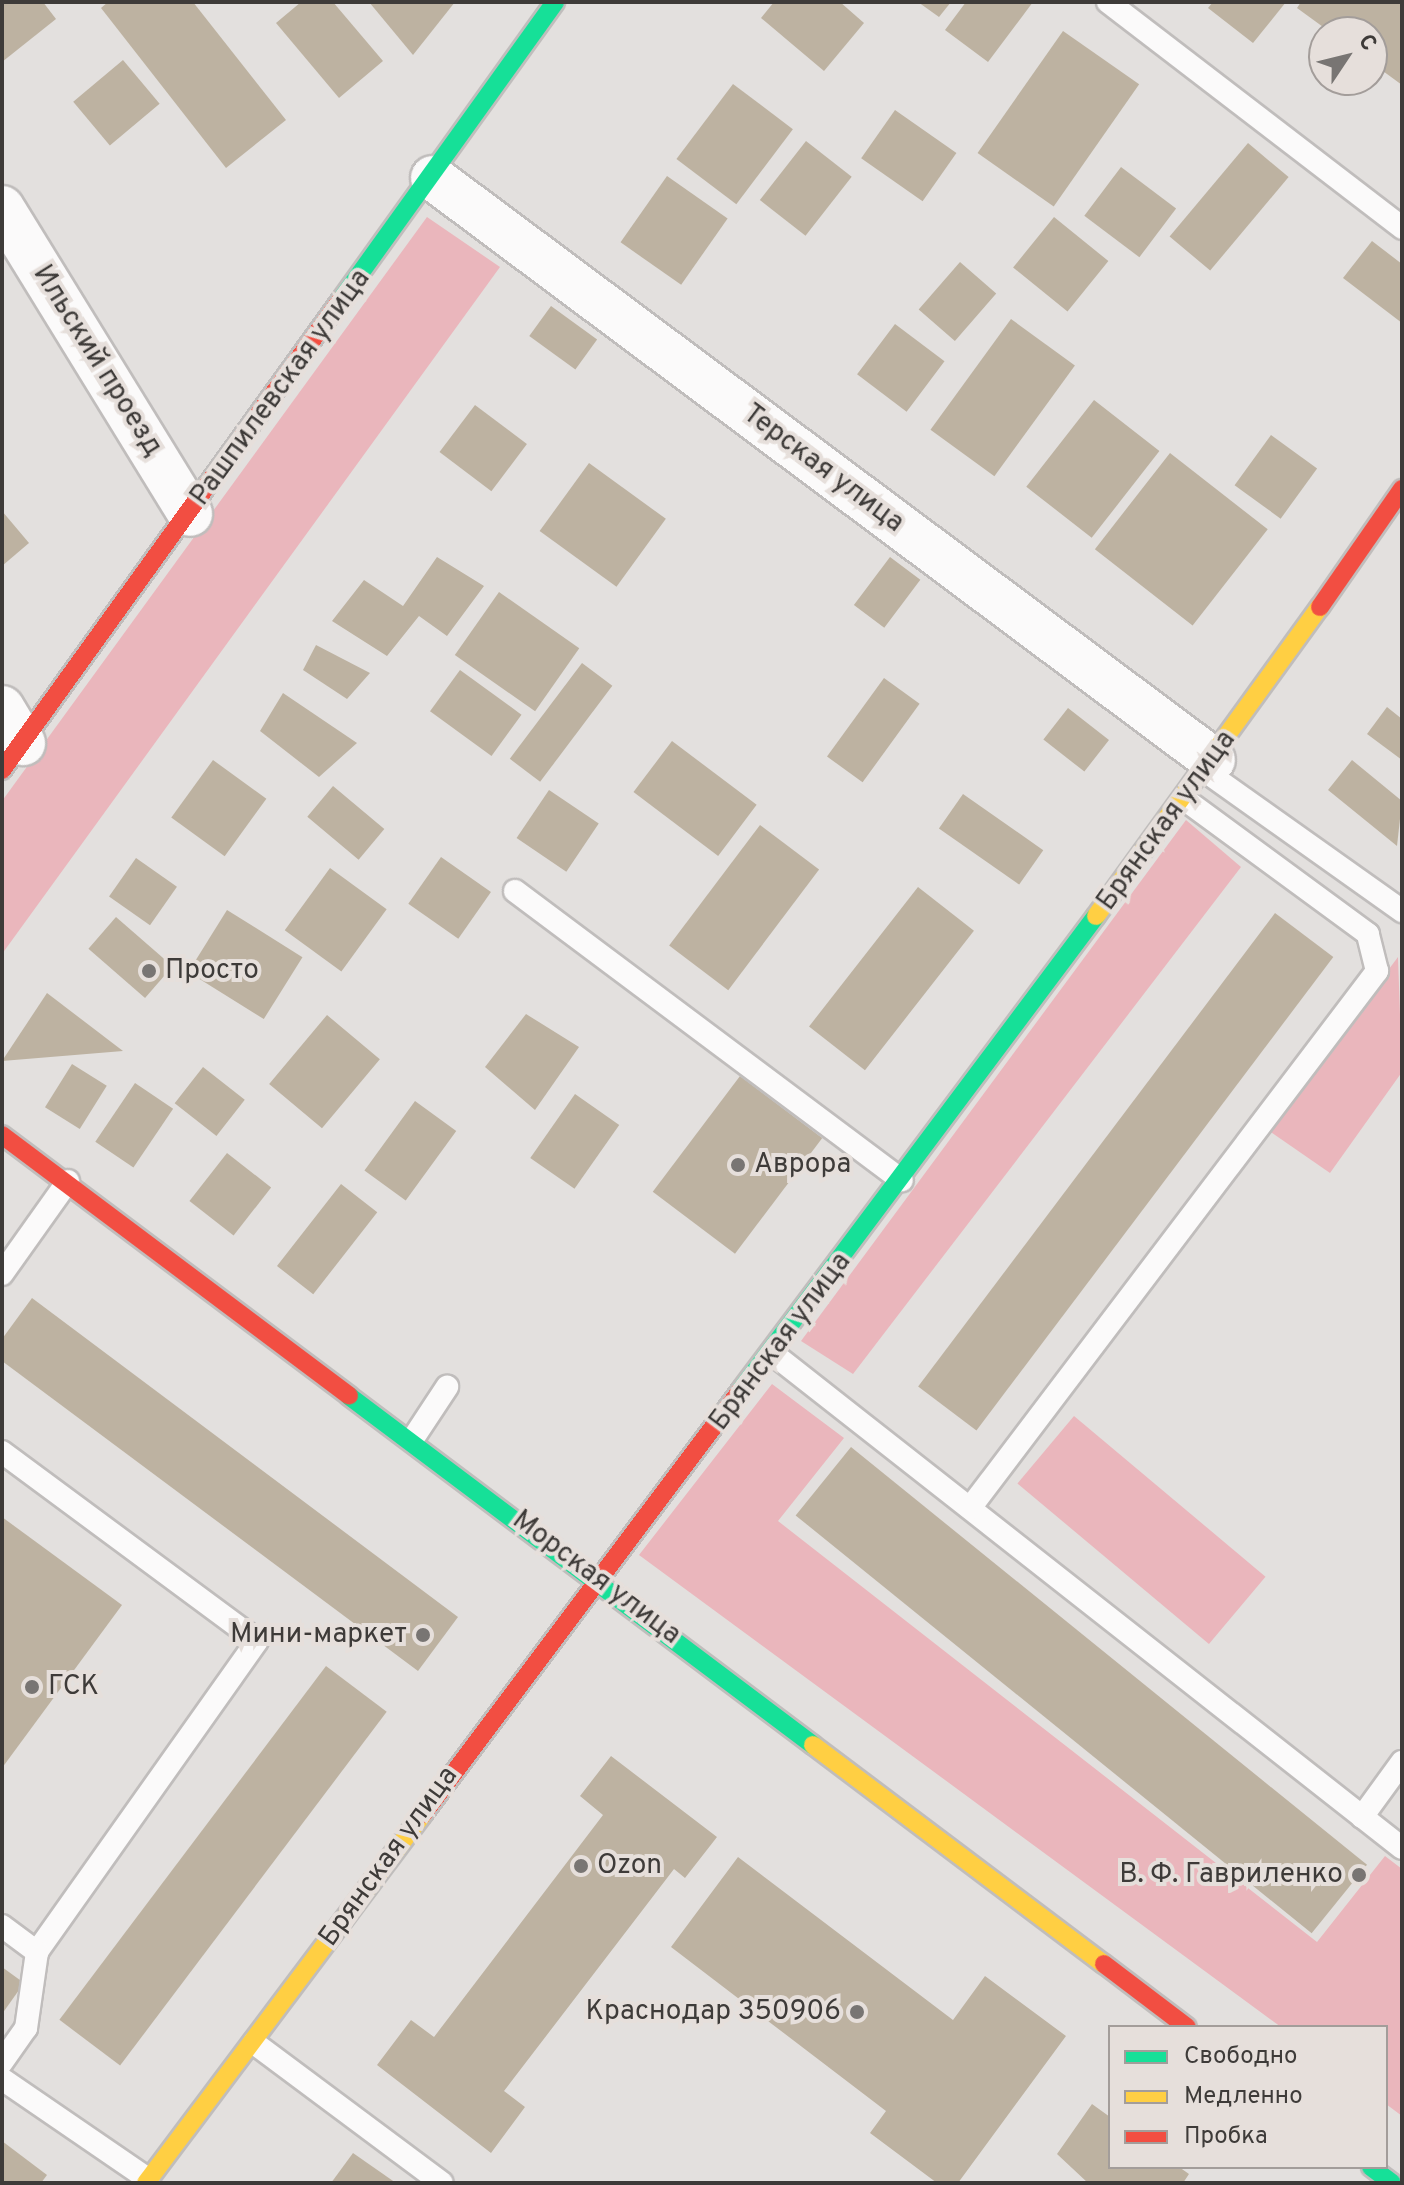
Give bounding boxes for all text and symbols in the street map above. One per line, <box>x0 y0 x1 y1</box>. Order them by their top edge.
north arrow <box>1308 16 1388 96</box>
text: С <box>1351 30 1382 57</box>
street label: Ильский проезд <box>25 259 169 463</box>
street label: Рашпилевская улица <box>184 263 378 513</box>
street label: Терская улица <box>736 398 910 540</box>
street label: Брянская улица <box>1090 724 1244 918</box>
place label: Просто <box>165 954 259 988</box>
marker: Просто <box>140 962 158 980</box>
place label: Аврора <box>754 1148 851 1182</box>
marker: Аврора <box>729 1156 747 1174</box>
street label: Брянская улица <box>703 1246 859 1438</box>
street label: Морская улица <box>505 1504 687 1652</box>
place label: Мини-маркет <box>230 1618 407 1652</box>
marker: Мини-маркет <box>414 1626 432 1644</box>
place label: ГСК <box>48 1670 99 1704</box>
marker: ГСК <box>23 1678 41 1696</box>
street label: Брянская улица <box>312 1760 466 1954</box>
place label: Ozon <box>597 1849 662 1883</box>
marker: Ozon <box>572 1857 590 1875</box>
place label: В. Ф. Гавриленко <box>1119 1858 1343 1892</box>
marker: В. Ф. Гавриленко <box>1350 1866 1368 1884</box>
place label: Краснодар 350906 <box>586 1995 841 2029</box>
marker: Краснодар 350906 <box>848 2003 866 2021</box>
legend <box>1108 2025 1388 2169</box>
text: Свободно <box>1184 2042 1297 2072</box>
text: Медленно <box>1184 2082 1303 2112</box>
text: Пробка <box>1184 2122 1268 2152</box>

